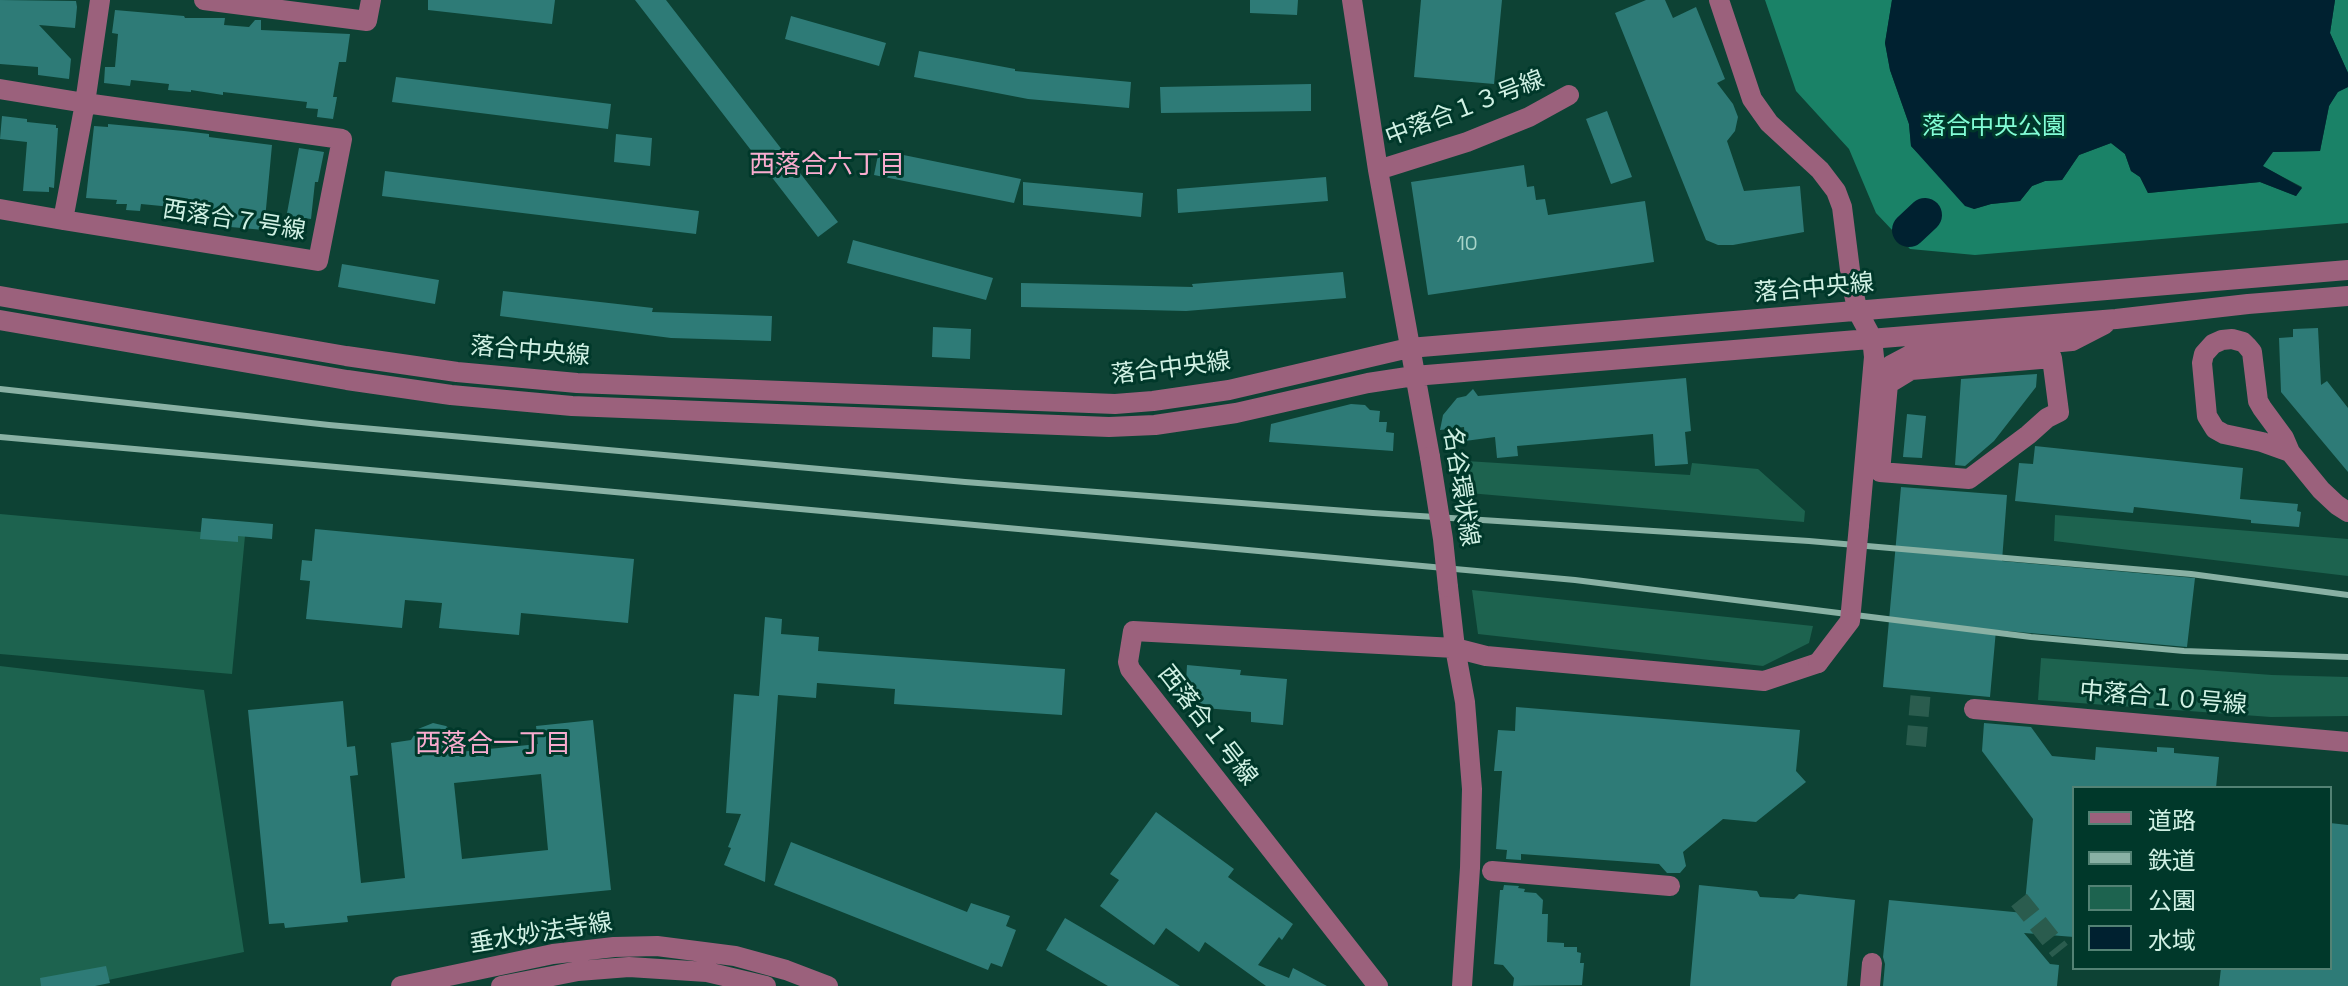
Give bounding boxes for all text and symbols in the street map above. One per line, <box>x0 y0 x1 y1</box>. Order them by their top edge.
street label: 中落合１３号線 <box>1381 65 1549 153</box>
park label: 落合中央公園 <box>1922 113 2066 141</box>
district label: 西落合六丁目 <box>749 150 905 182</box>
street label: 西落合７号線 <box>161 196 307 246</box>
house number: 10 <box>1456 233 1478 257</box>
street label: 落合中央線 <box>1753 269 1875 309</box>
street label: 落合中央線 <box>469 332 591 372</box>
street label: 落合中央線 <box>1110 347 1232 391</box>
street label: 名谷環状線 <box>1436 425 1484 549</box>
street label: 西落合１号線 <box>1151 660 1263 792</box>
street label: 中落合１０号線 <box>2078 677 2248 721</box>
district label: 西落合一丁目 <box>415 729 571 761</box>
legend <box>2072 786 2332 970</box>
text: 道路 <box>2148 805 2196 836</box>
text: 鉄道 <box>2148 845 2196 876</box>
text: 公園 <box>2148 885 2196 916</box>
street label: 垂水妙法寺線 <box>468 909 614 959</box>
text: 水域 <box>2148 925 2196 956</box>

